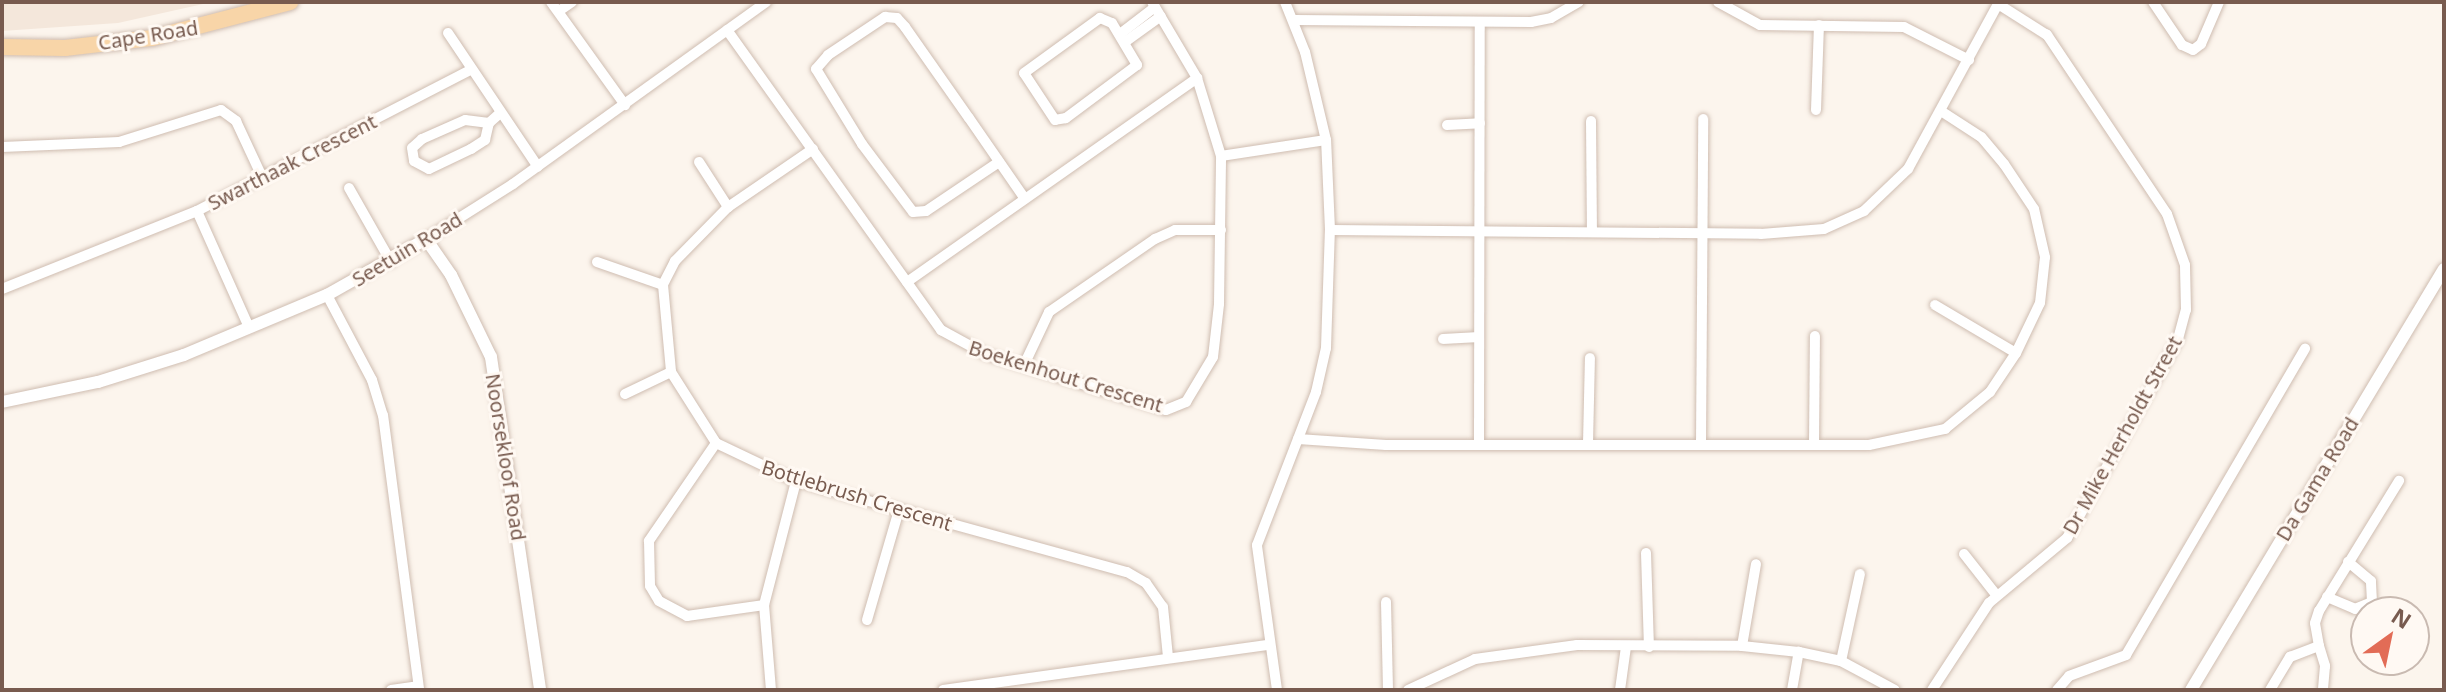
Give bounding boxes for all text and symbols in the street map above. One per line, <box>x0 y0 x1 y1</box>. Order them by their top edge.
street label: Cape Road <box>96 15 200 55</box>
street label: Swarthaak Crescent <box>204 109 380 215</box>
street label: Seetuin Road <box>348 207 466 291</box>
street label: Dr Mike Herholdt Street <box>2057 332 2187 538</box>
street label: Boekenhout Crescent <box>966 335 1166 417</box>
street label: Noorsekloof Road <box>481 372 531 542</box>
street label: Da Gama Road <box>2271 413 2363 545</box>
street label: Bottlebrush Crescent <box>759 455 955 535</box>
north arrow <box>2350 596 2430 676</box>
text: N <box>2386 600 2418 635</box>

